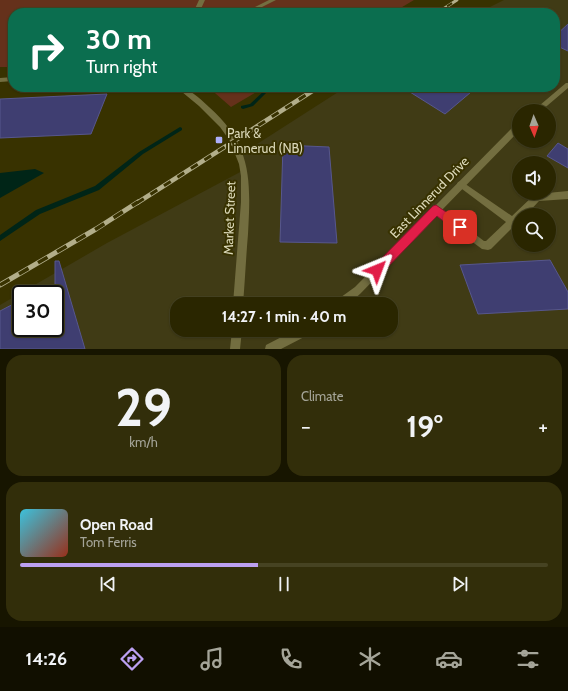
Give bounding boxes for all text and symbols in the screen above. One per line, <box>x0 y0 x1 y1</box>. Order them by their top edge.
text: 30 m <box>86 22 152 56</box>
icon: right <box>20 24 72 76</box>
text: Turn right <box>86 56 157 78</box>
north arrow <box>512 104 556 148</box>
map controls <box>512 104 556 252</box>
place label: Park & Linnerud (NB) <box>227 125 303 156</box>
marker: Park & Linnerud (NB) <box>214 135 224 145</box>
street label: East Linnerud Drive <box>386 153 472 241</box>
button: sound <box>512 156 556 200</box>
street label: Market Street <box>220 180 238 255</box>
button: search <box>512 208 556 252</box>
pin <box>443 210 477 244</box>
icon: arrive <box>449 216 471 238</box>
position arrow <box>356 249 398 291</box>
speed limit sign: 30 <box>12 285 64 337</box>
text: 14:27 · 1 min · 40 m <box>222 308 346 326</box>
text: 29 <box>115 376 172 439</box>
text: Climate <box>301 388 343 404</box>
text: 19° <box>406 408 443 445</box>
text: − <box>301 413 311 440</box>
text: + <box>538 413 548 440</box>
text: km/h <box>129 434 158 450</box>
text: Open Road <box>80 516 153 534</box>
text: Tom Ferris <box>80 534 137 550</box>
icon: previous <box>97 573 119 595</box>
icon: pause <box>273 573 295 595</box>
icon: next <box>449 573 471 595</box>
icon: directions <box>118 645 146 673</box>
icon: music <box>198 645 226 673</box>
icon: phone <box>277 645 305 673</box>
icon: climate <box>356 645 384 673</box>
icon: car <box>435 645 463 673</box>
icon: filters <box>514 645 542 673</box>
text: 14:26 <box>26 648 67 670</box>

